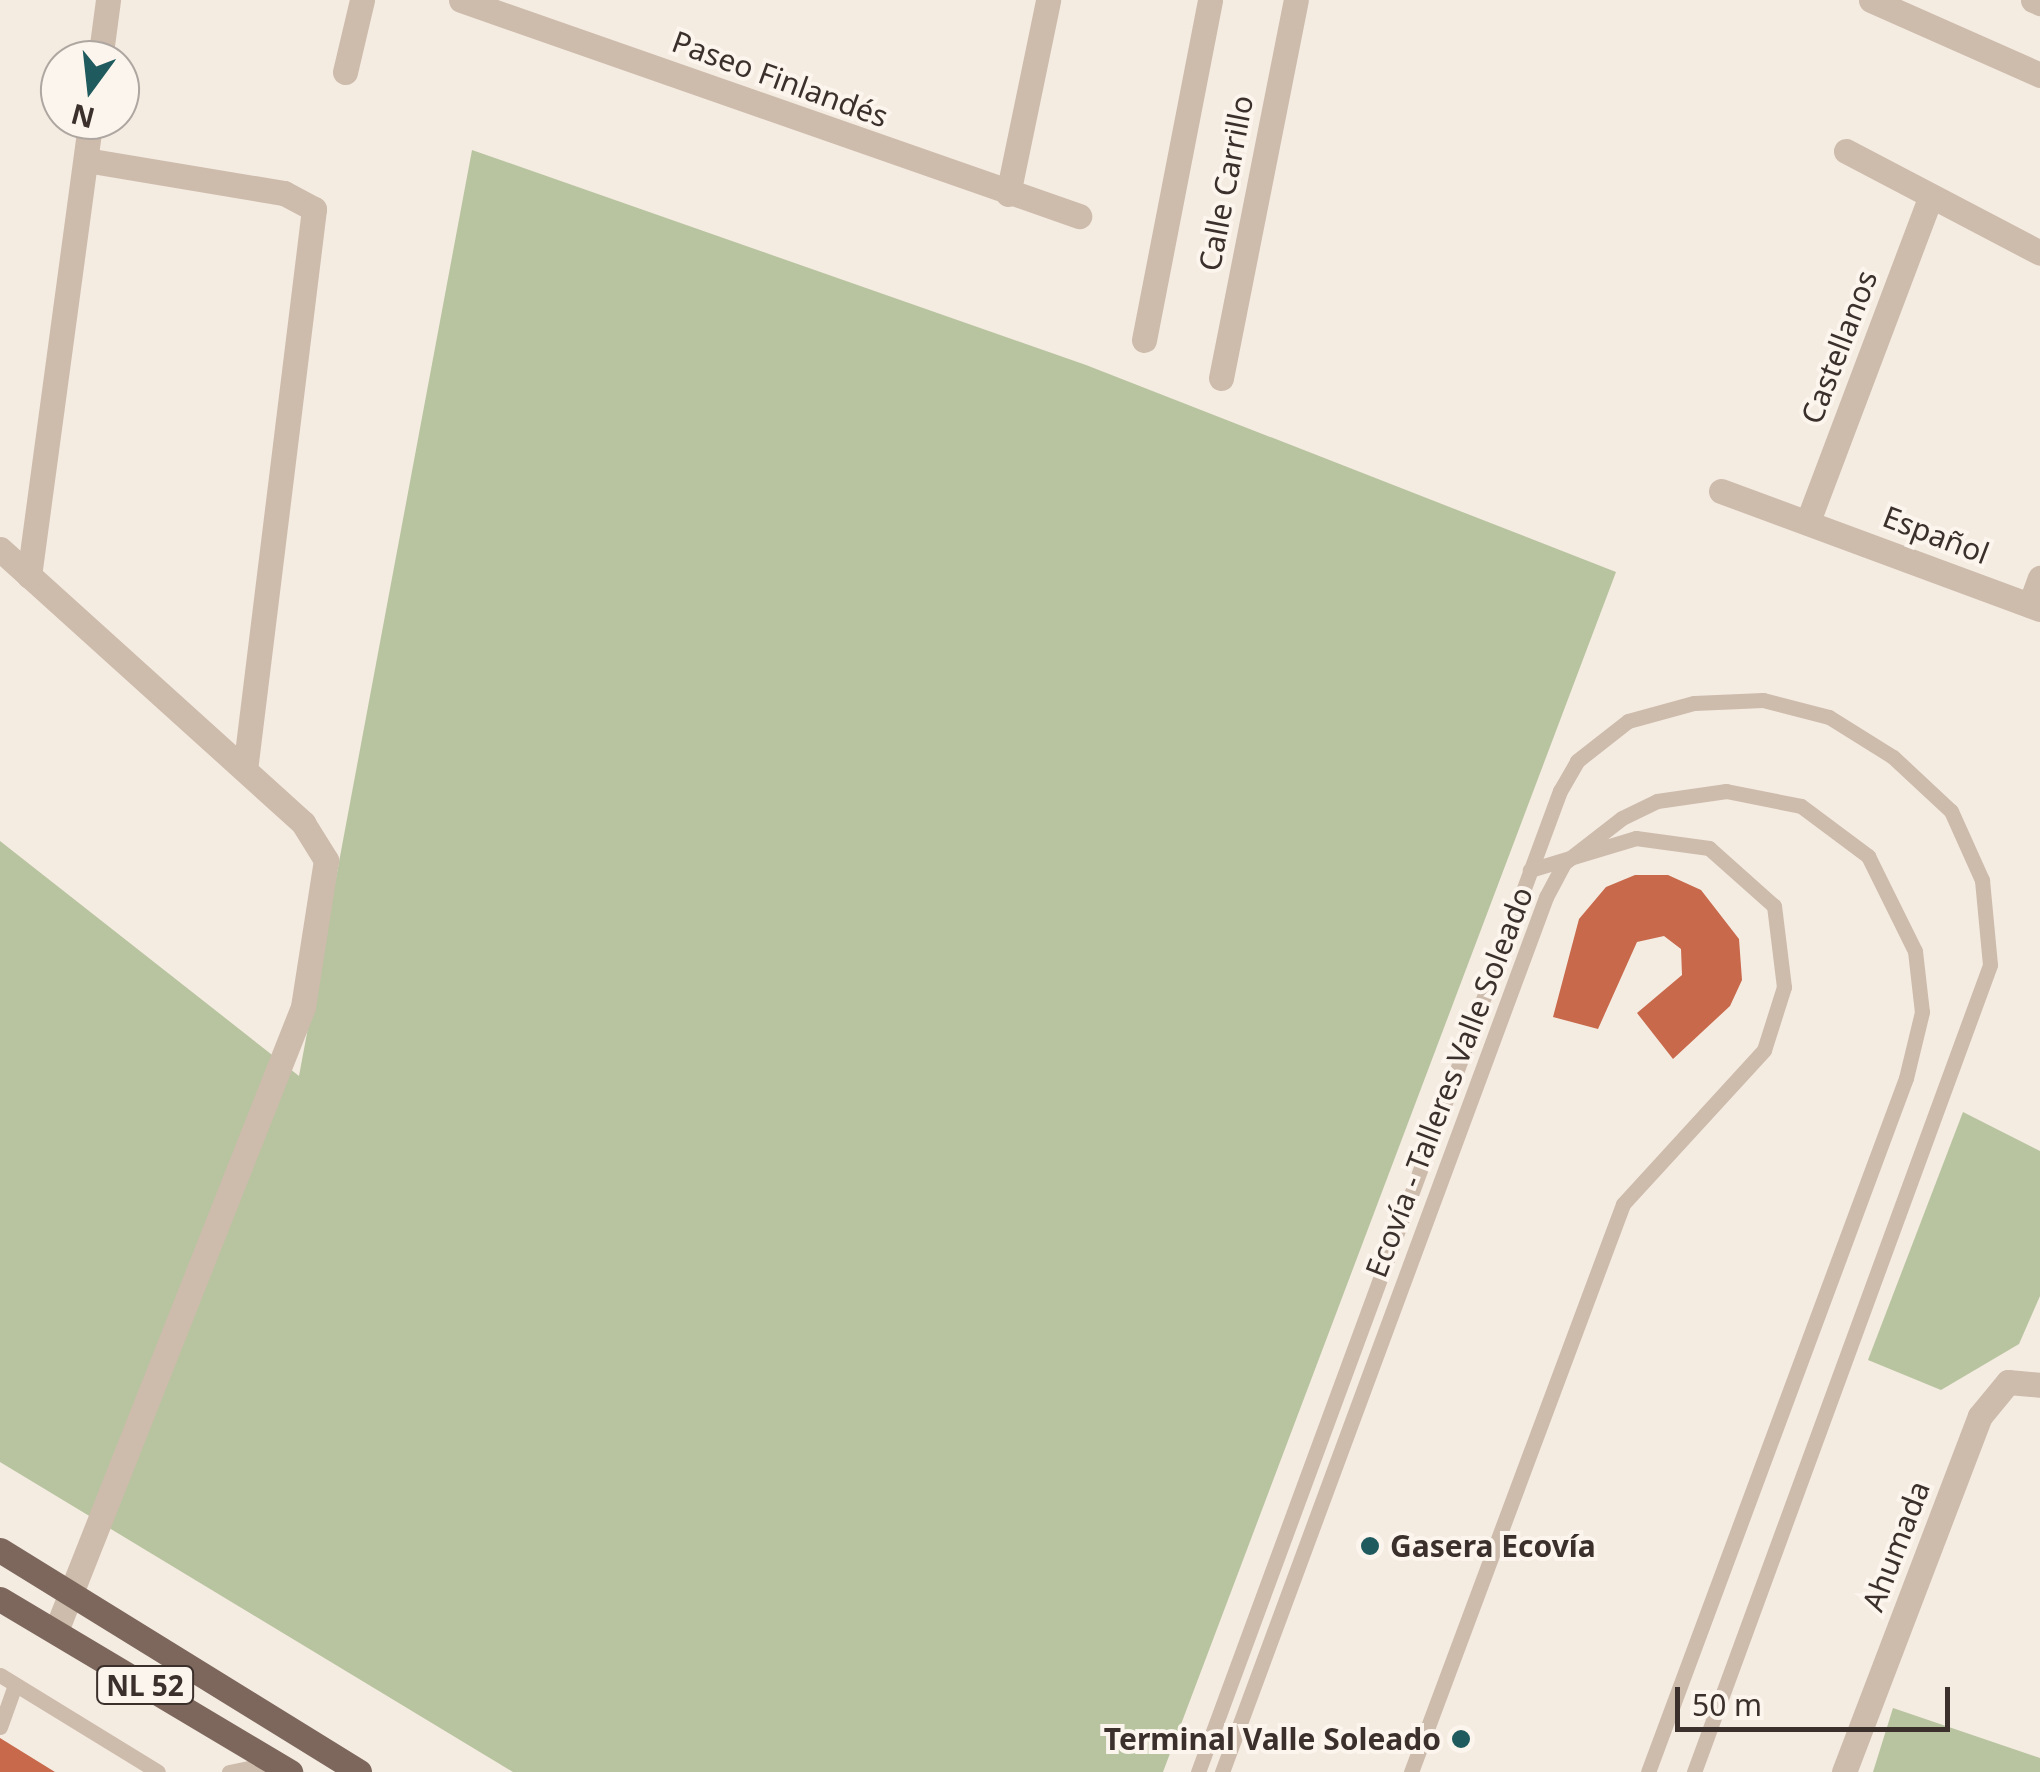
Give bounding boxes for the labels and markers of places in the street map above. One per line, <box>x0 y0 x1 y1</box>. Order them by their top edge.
place label: Gasera Ecovía <box>1390 1528 1596 1564</box>
marker: Gasera Ecovía <box>1359 1535 1381 1557</box>
place label: Terminal Valle Soleado <box>1104 1721 1441 1757</box>
marker: Terminal Valle Soleado <box>1450 1728 1472 1750</box>

